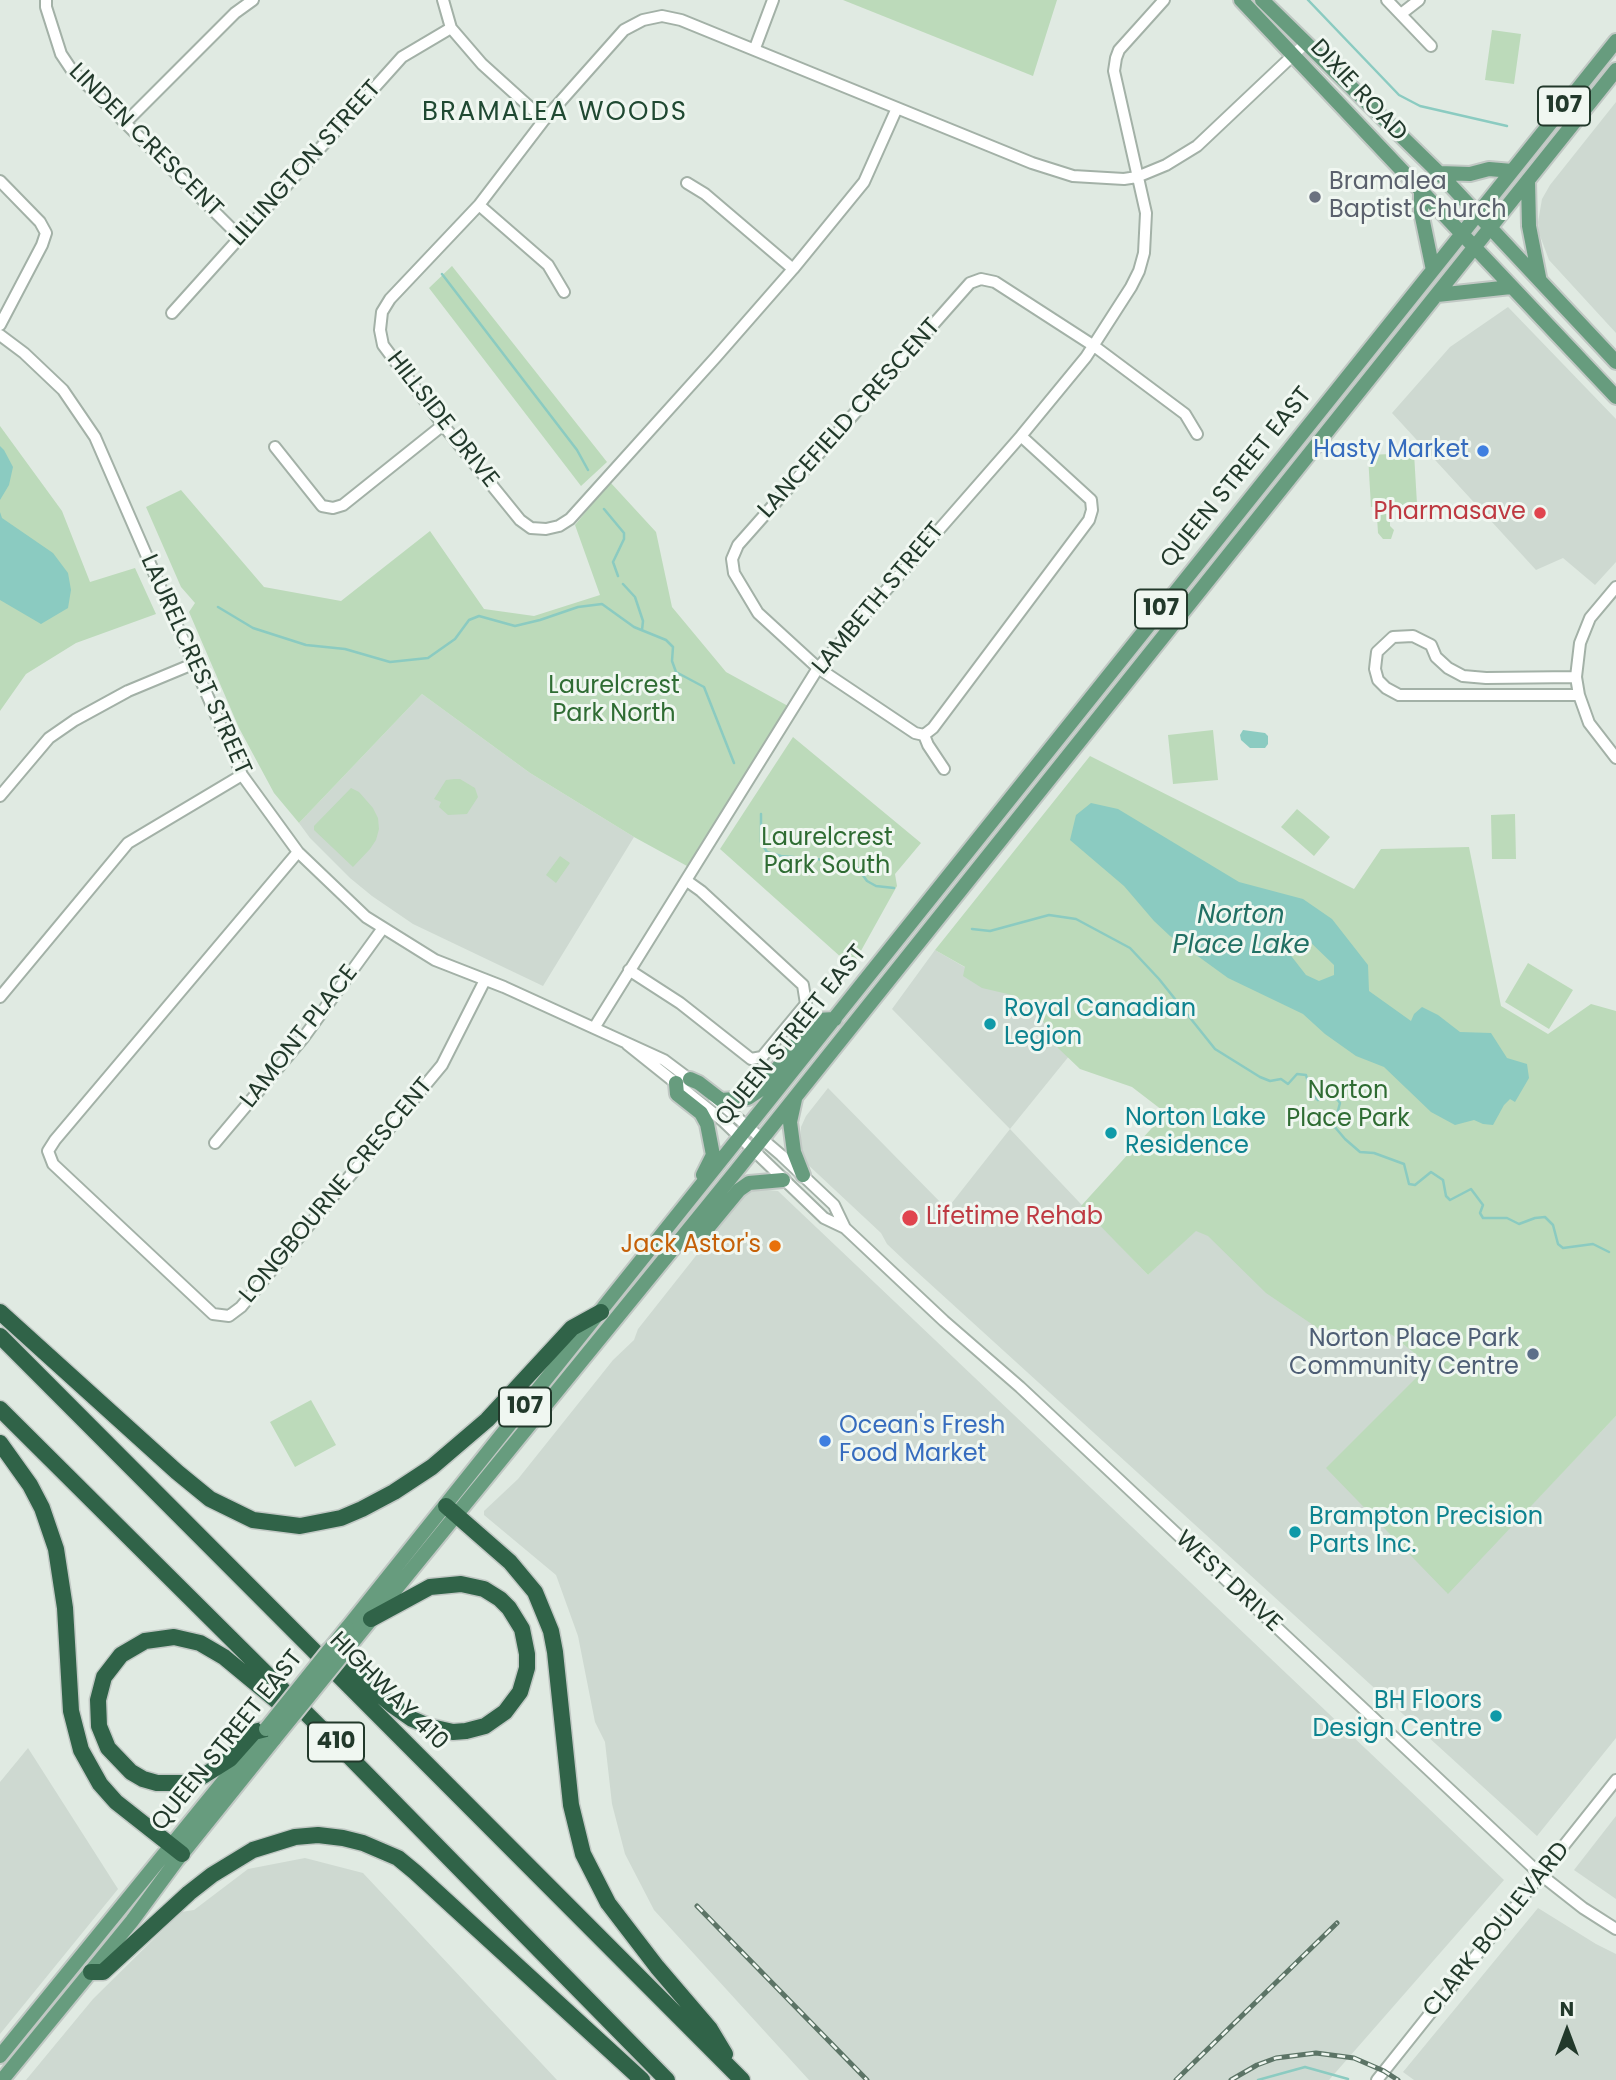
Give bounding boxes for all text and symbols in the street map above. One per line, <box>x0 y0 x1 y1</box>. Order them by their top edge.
street label: DIXIE ROAD <box>1303 34 1413 148</box>
street label: LINDEN CRESCENT <box>62 58 228 224</box>
street label: LILLINGTON STREET <box>224 75 388 253</box>
road number: 107 <box>1538 86 1590 125</box>
district label: BRAMALEA WOODS <box>424 97 686 129</box>
place label: Bramalea Baptist Church <box>1329 169 1507 225</box>
marker: Bramalea Baptist Church <box>1307 189 1323 205</box>
street label: LANCEFIELD CRESCENT <box>753 313 947 525</box>
street label: HILLSIDE DRIVE <box>380 346 504 494</box>
street label: QUEEN STREET EAST <box>1155 382 1319 574</box>
place label: Hasty Market <box>1313 437 1469 465</box>
marker: Hasty Market <box>1475 443 1491 459</box>
place label: Pharmasave <box>1374 499 1526 527</box>
marker: Pharmasave <box>1532 505 1548 521</box>
street label: LAMBETH STREET <box>807 517 951 681</box>
street label: LAURELCREST STREET <box>133 550 257 780</box>
road number: 107 <box>1135 590 1187 628</box>
park label: Laurelcrest Park North <box>548 673 680 729</box>
park label: Laurelcrest Park South <box>761 825 893 881</box>
water label: Norton Place Lake <box>1173 900 1309 962</box>
street label: QUEEN STREET EAST <box>710 940 874 1132</box>
street label: LAMONT PLACE <box>235 960 365 1114</box>
place label: Royal Canadian Legion <box>1004 996 1196 1052</box>
marker: Royal Canadian Legion <box>982 1016 998 1032</box>
street label: LONGBOURNE CRESCENT <box>234 1073 440 1309</box>
park label: Norton Place Park <box>1286 1078 1410 1134</box>
place label: Norton Lake Residence <box>1125 1105 1266 1161</box>
marker: Norton Lake Residence <box>1103 1125 1119 1141</box>
place label: Lifetime Rehab <box>926 1204 1103 1232</box>
marker: Lifetime Rehab <box>900 1208 920 1228</box>
place label: Jack Astor's <box>621 1232 761 1260</box>
marker: Jack Astor's <box>767 1238 783 1254</box>
place label: Norton Place Park Community Centre <box>1289 1326 1519 1382</box>
marker: Norton Place Park Community Centre <box>1525 1346 1541 1362</box>
road number: 107 <box>499 1388 551 1426</box>
place label: Ocean's Fresh Food Market <box>839 1413 1005 1469</box>
marker: Ocean's Fresh Food Market <box>817 1433 833 1449</box>
place label: Brampton Precision Parts Inc. <box>1309 1504 1543 1560</box>
marker: Brampton Precision Parts Inc. <box>1287 1524 1303 1540</box>
street label: WEST DRIVE <box>1169 1525 1287 1639</box>
street label: HIGHWAY 410 <box>323 1627 453 1757</box>
street label: QUEEN STREET EAST <box>146 1645 310 1837</box>
place label: BH Floors Design Centre <box>1312 1688 1482 1744</box>
marker: BH Floors Design Centre <box>1488 1708 1504 1724</box>
road number: 410 <box>308 1722 364 1762</box>
street label: CLARK BOULEVARD <box>1418 1837 1576 2023</box>
north arrow <box>1532 1996 1602 2066</box>
text: N <box>1560 1996 1574 2023</box>

